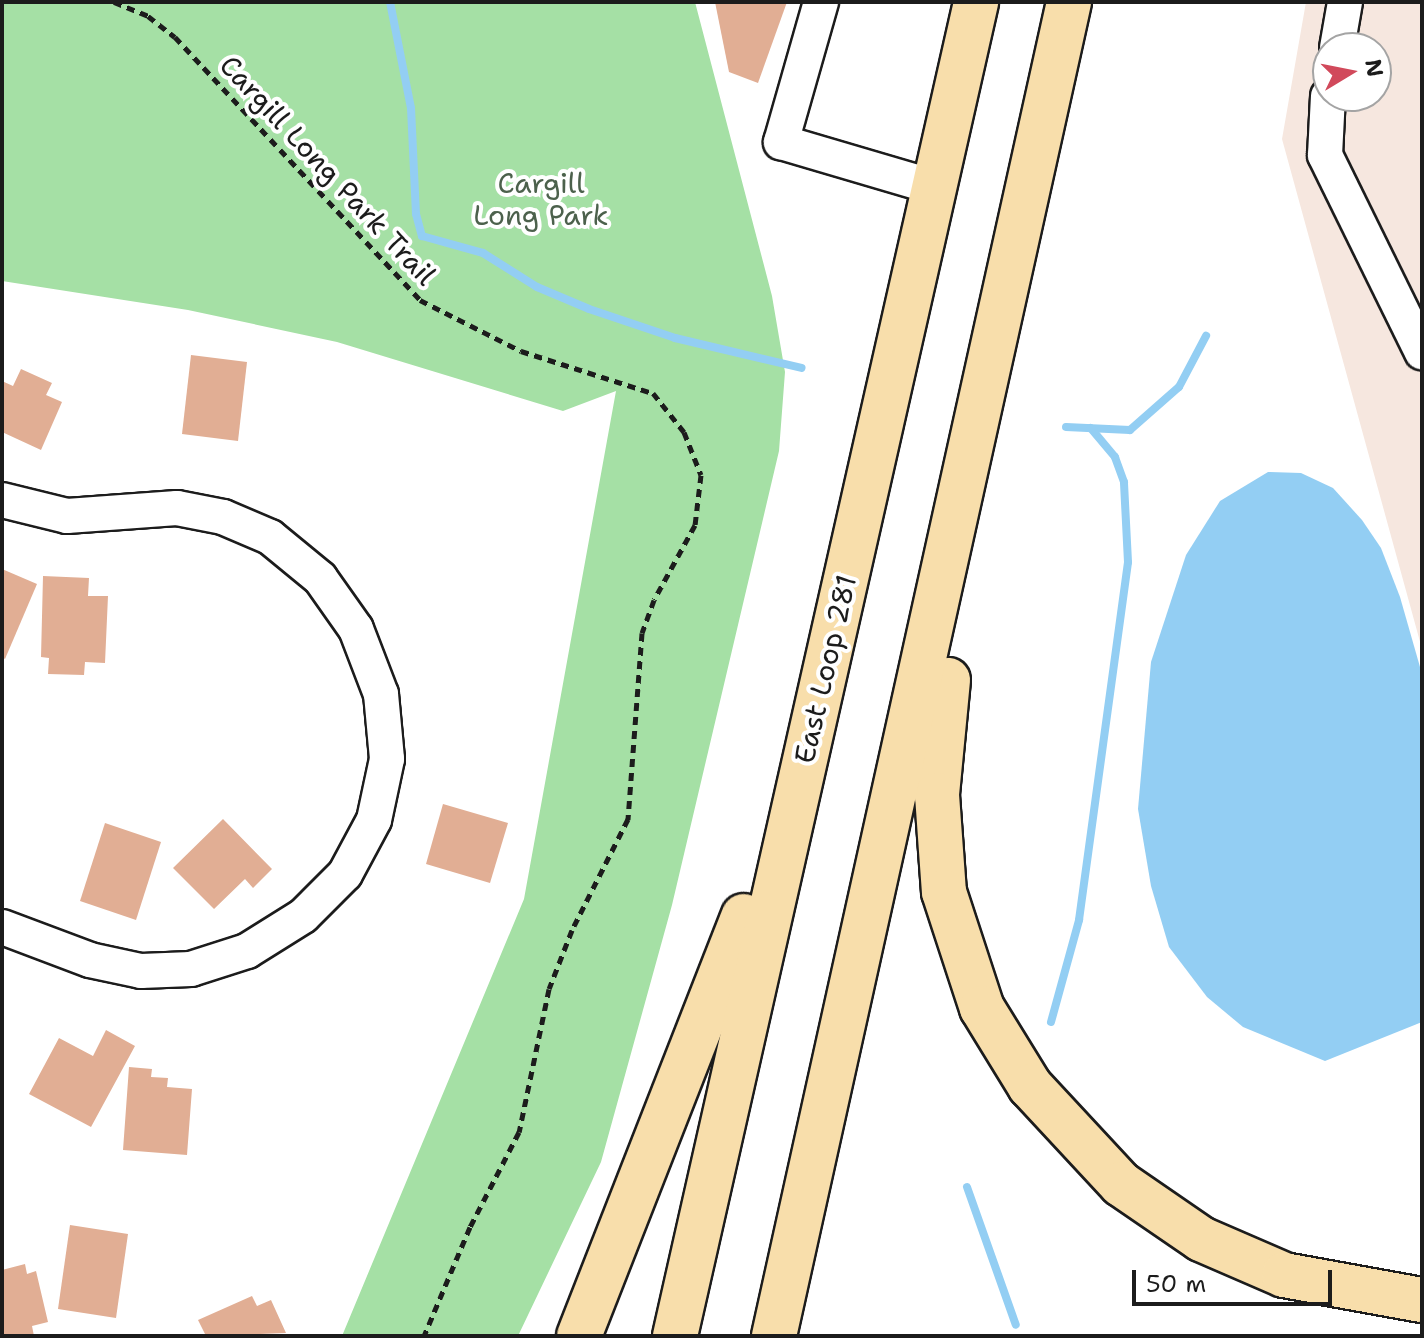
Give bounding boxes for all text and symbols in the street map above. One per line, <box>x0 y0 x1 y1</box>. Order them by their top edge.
north arrow <box>1312 32 1392 112</box>
street label: Cargill Long Park Trail <box>213 48 443 292</box>
text: N <box>1358 57 1390 79</box>
park label: Cargill Long Park <box>473 166 609 232</box>
street label: East Loop 281 <box>787 572 863 766</box>
scale bar <box>1136 1254 1336 1304</box>
text: 50 m <box>1146 1268 1206 1300</box>

